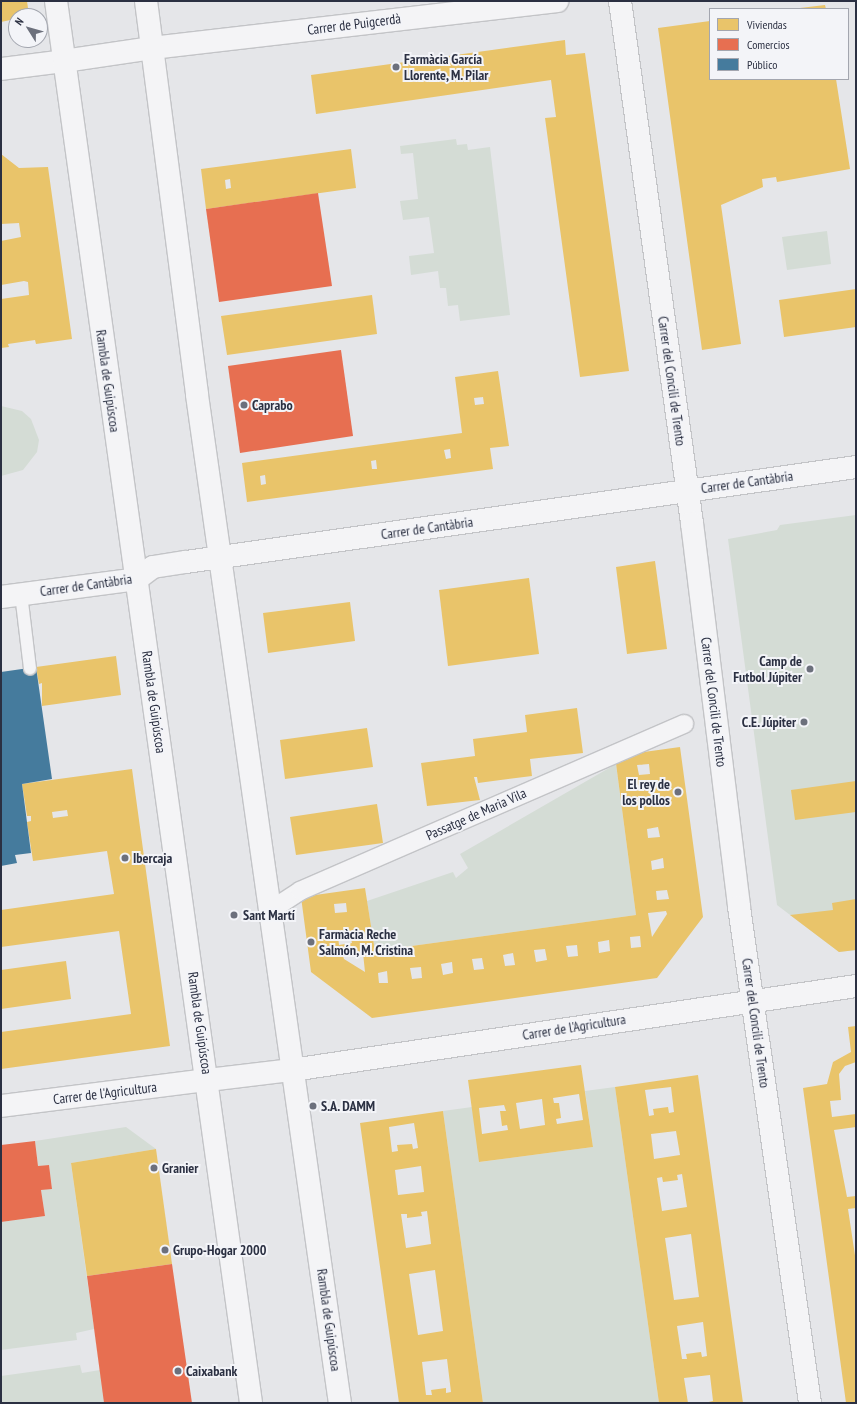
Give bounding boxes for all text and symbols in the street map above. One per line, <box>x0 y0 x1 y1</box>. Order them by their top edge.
north arrow <box>8 8 48 48</box>
legend <box>709 8 849 80</box>
street label: Carrer de Puigcerdà <box>306 10 402 38</box>
text: N <box>12 15 27 28</box>
text: Viviendas <box>747 17 787 32</box>
text: Comercios <box>747 37 790 52</box>
place label: Farmàcia García Llorente, M. Pilar <box>404 51 490 84</box>
text: Público <box>747 57 777 72</box>
marker: Farmàcia García Llorente, M. Pilar <box>391 62 401 72</box>
street label: Carrer del Concili de Trento <box>655 315 689 447</box>
street label: Rambla de Guipúscoa <box>92 329 124 433</box>
place label: Caprabo <box>252 397 293 413</box>
marker: Caprabo <box>239 400 249 410</box>
street label: Carrer de Cantàbria <box>700 467 794 497</box>
street label: Carrer de Cantàbria <box>380 513 474 543</box>
street label: Carrer de Cantàbria <box>39 570 133 600</box>
street label: Carrer del Concili de Trento <box>698 636 730 768</box>
street label: Rambla de Guipúscoa <box>138 650 170 754</box>
place label: Camp de Futbol Júpiter <box>733 653 802 686</box>
marker: Camp de Futbol Júpiter <box>805 664 815 674</box>
place label: C.E. Júpiter <box>741 714 796 730</box>
marker: C.E. Júpiter <box>799 717 809 727</box>
place label: El rey de los pollos <box>622 776 670 808</box>
street label: Passatge de Maria Vila <box>423 784 529 844</box>
marker: El rey de los pollos <box>673 787 683 797</box>
place label: Ibercaja <box>133 850 172 866</box>
marker: Ibercaja <box>120 853 130 863</box>
place label: Sant Martí <box>243 907 295 923</box>
marker: Sant Martí <box>228 909 240 921</box>
place label: Farmàcia Reche Salmón, M. Cristina <box>319 926 415 958</box>
marker: Farmàcia Reche Salmón, M. Cristina <box>306 937 316 947</box>
street label: Carrer del Concili de Trento <box>739 957 773 1089</box>
street label: Rambla de Guipúscoa <box>184 971 216 1075</box>
street label: Carrer de l'Agricultura <box>521 1011 627 1043</box>
street label: Carrer de l'Agricultura <box>52 1078 158 1108</box>
place label: S.A. DAMM <box>321 1098 376 1114</box>
marker: S.A. DAMM <box>308 1101 318 1111</box>
place label: Granier <box>162 1160 198 1176</box>
marker: Granier <box>149 1163 159 1173</box>
place label: Grupo-Hogar 2000 <box>173 1242 266 1258</box>
marker: Grupo-Hogar 2000 <box>160 1245 170 1255</box>
street label: Rambla de Guipúscoa <box>313 1268 345 1372</box>
place label: Caixabank <box>186 1363 237 1379</box>
marker: Caixabank <box>173 1366 183 1376</box>

